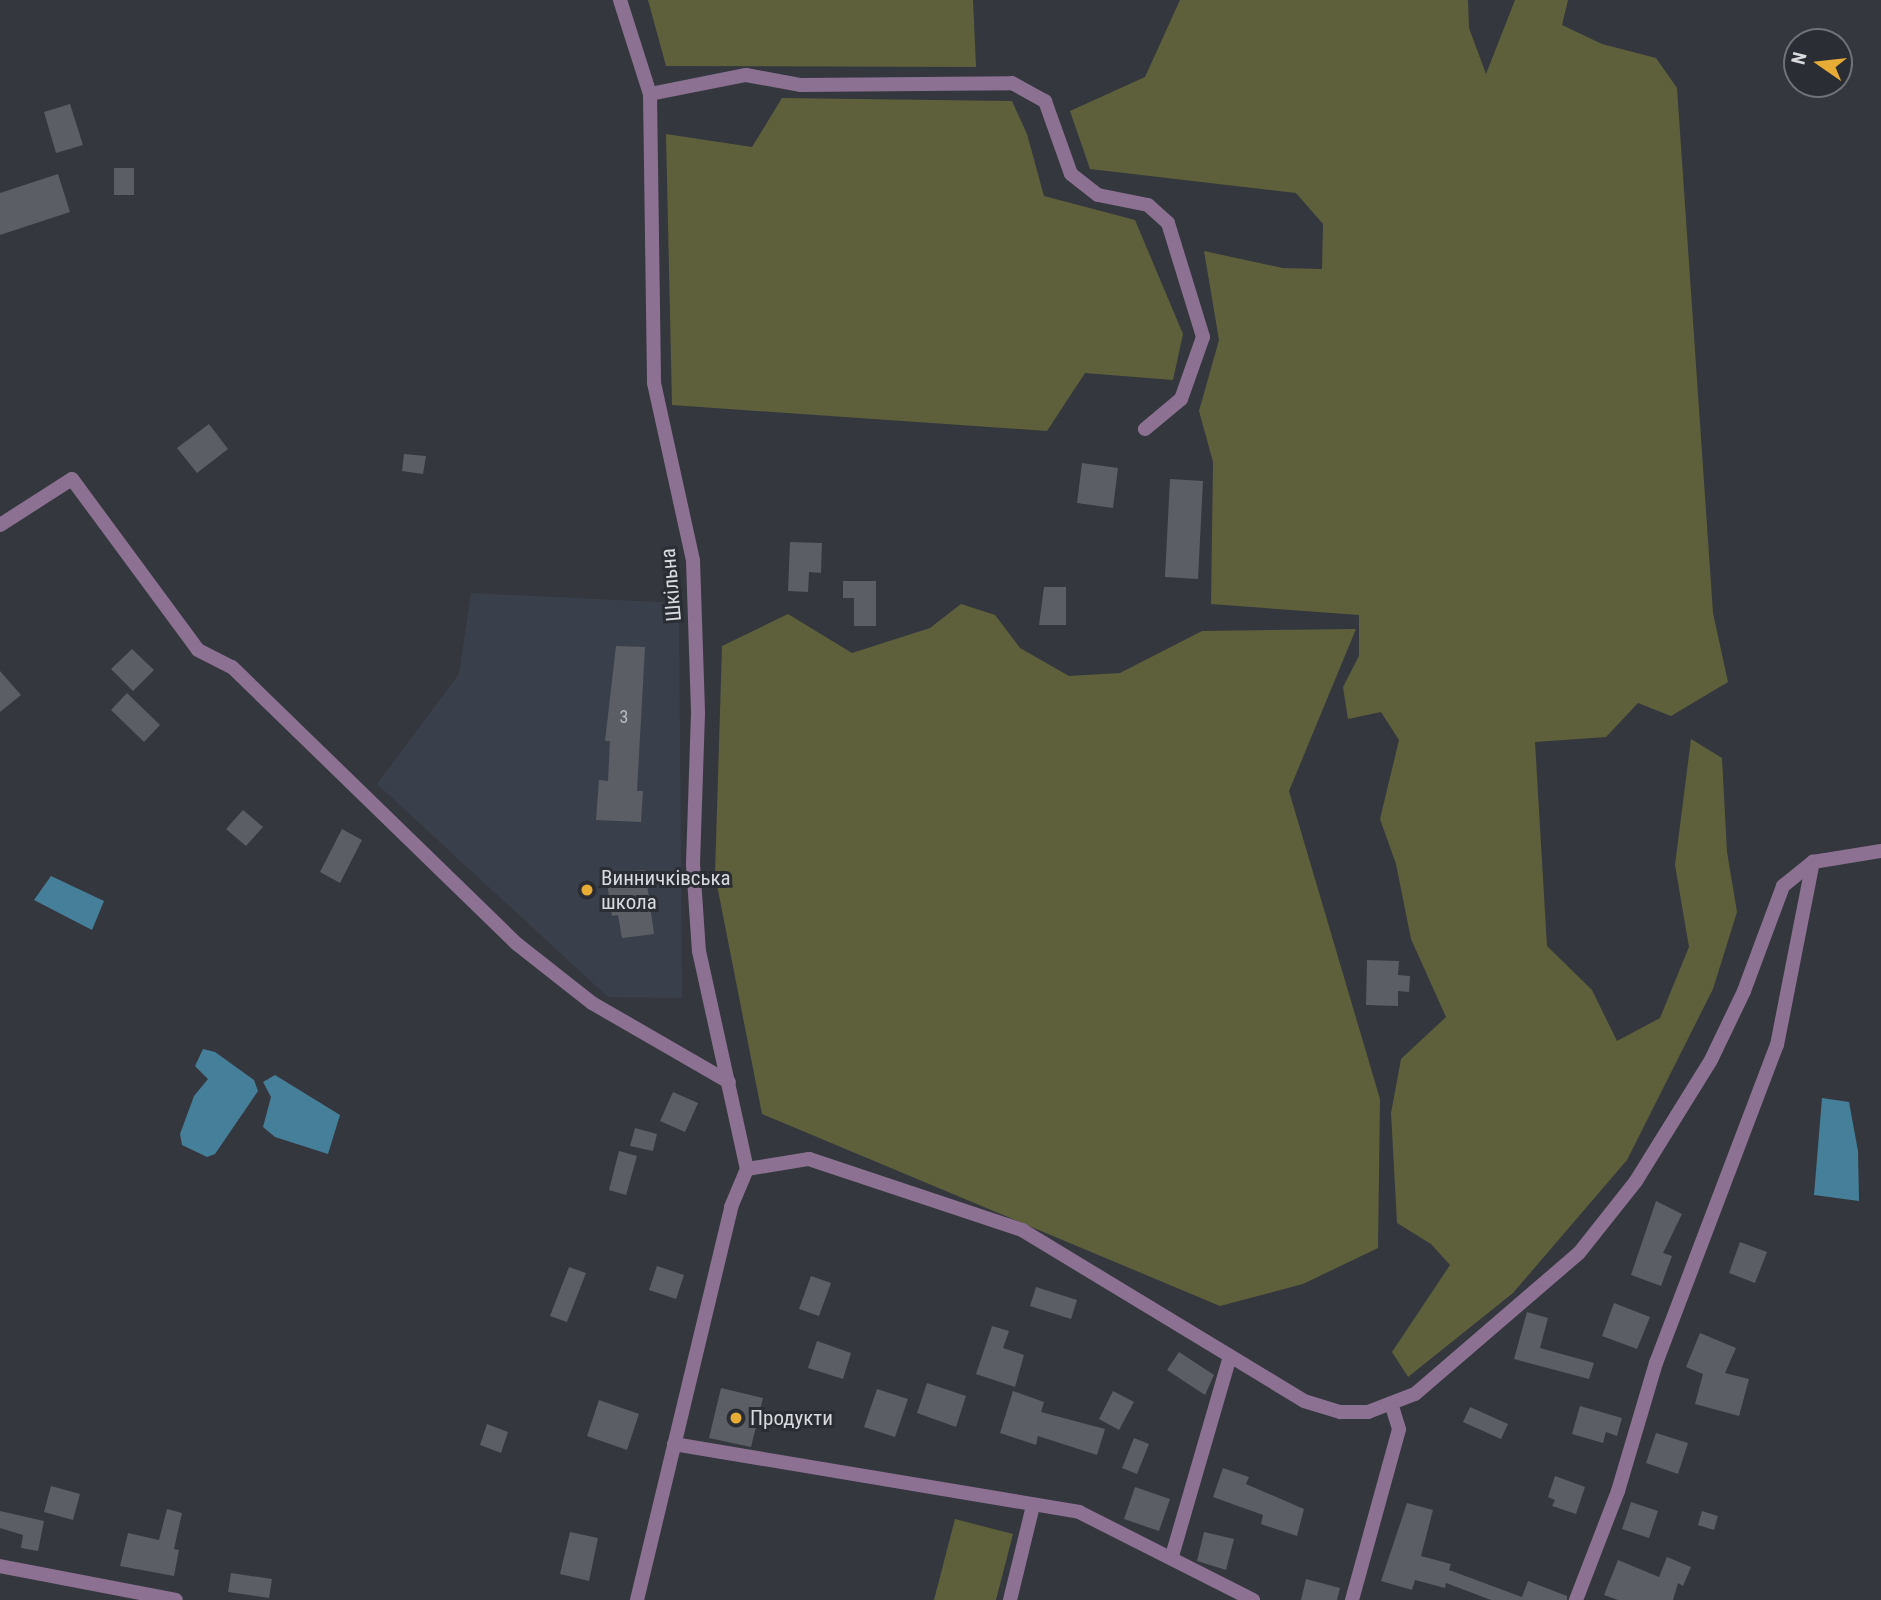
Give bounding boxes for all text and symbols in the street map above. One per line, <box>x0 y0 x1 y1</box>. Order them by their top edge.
north arrow <box>1783 28 1853 98</box>
text: N <box>1787 50 1812 67</box>
street label: Шкільна <box>655 547 687 623</box>
house number: 3 <box>620 706 628 728</box>
place label: Винничківська школа <box>601 865 731 915</box>
marker: Винничківська школа <box>579 882 595 898</box>
place label: Продукти <box>750 1405 833 1431</box>
marker: Продукти <box>728 1410 744 1426</box>

